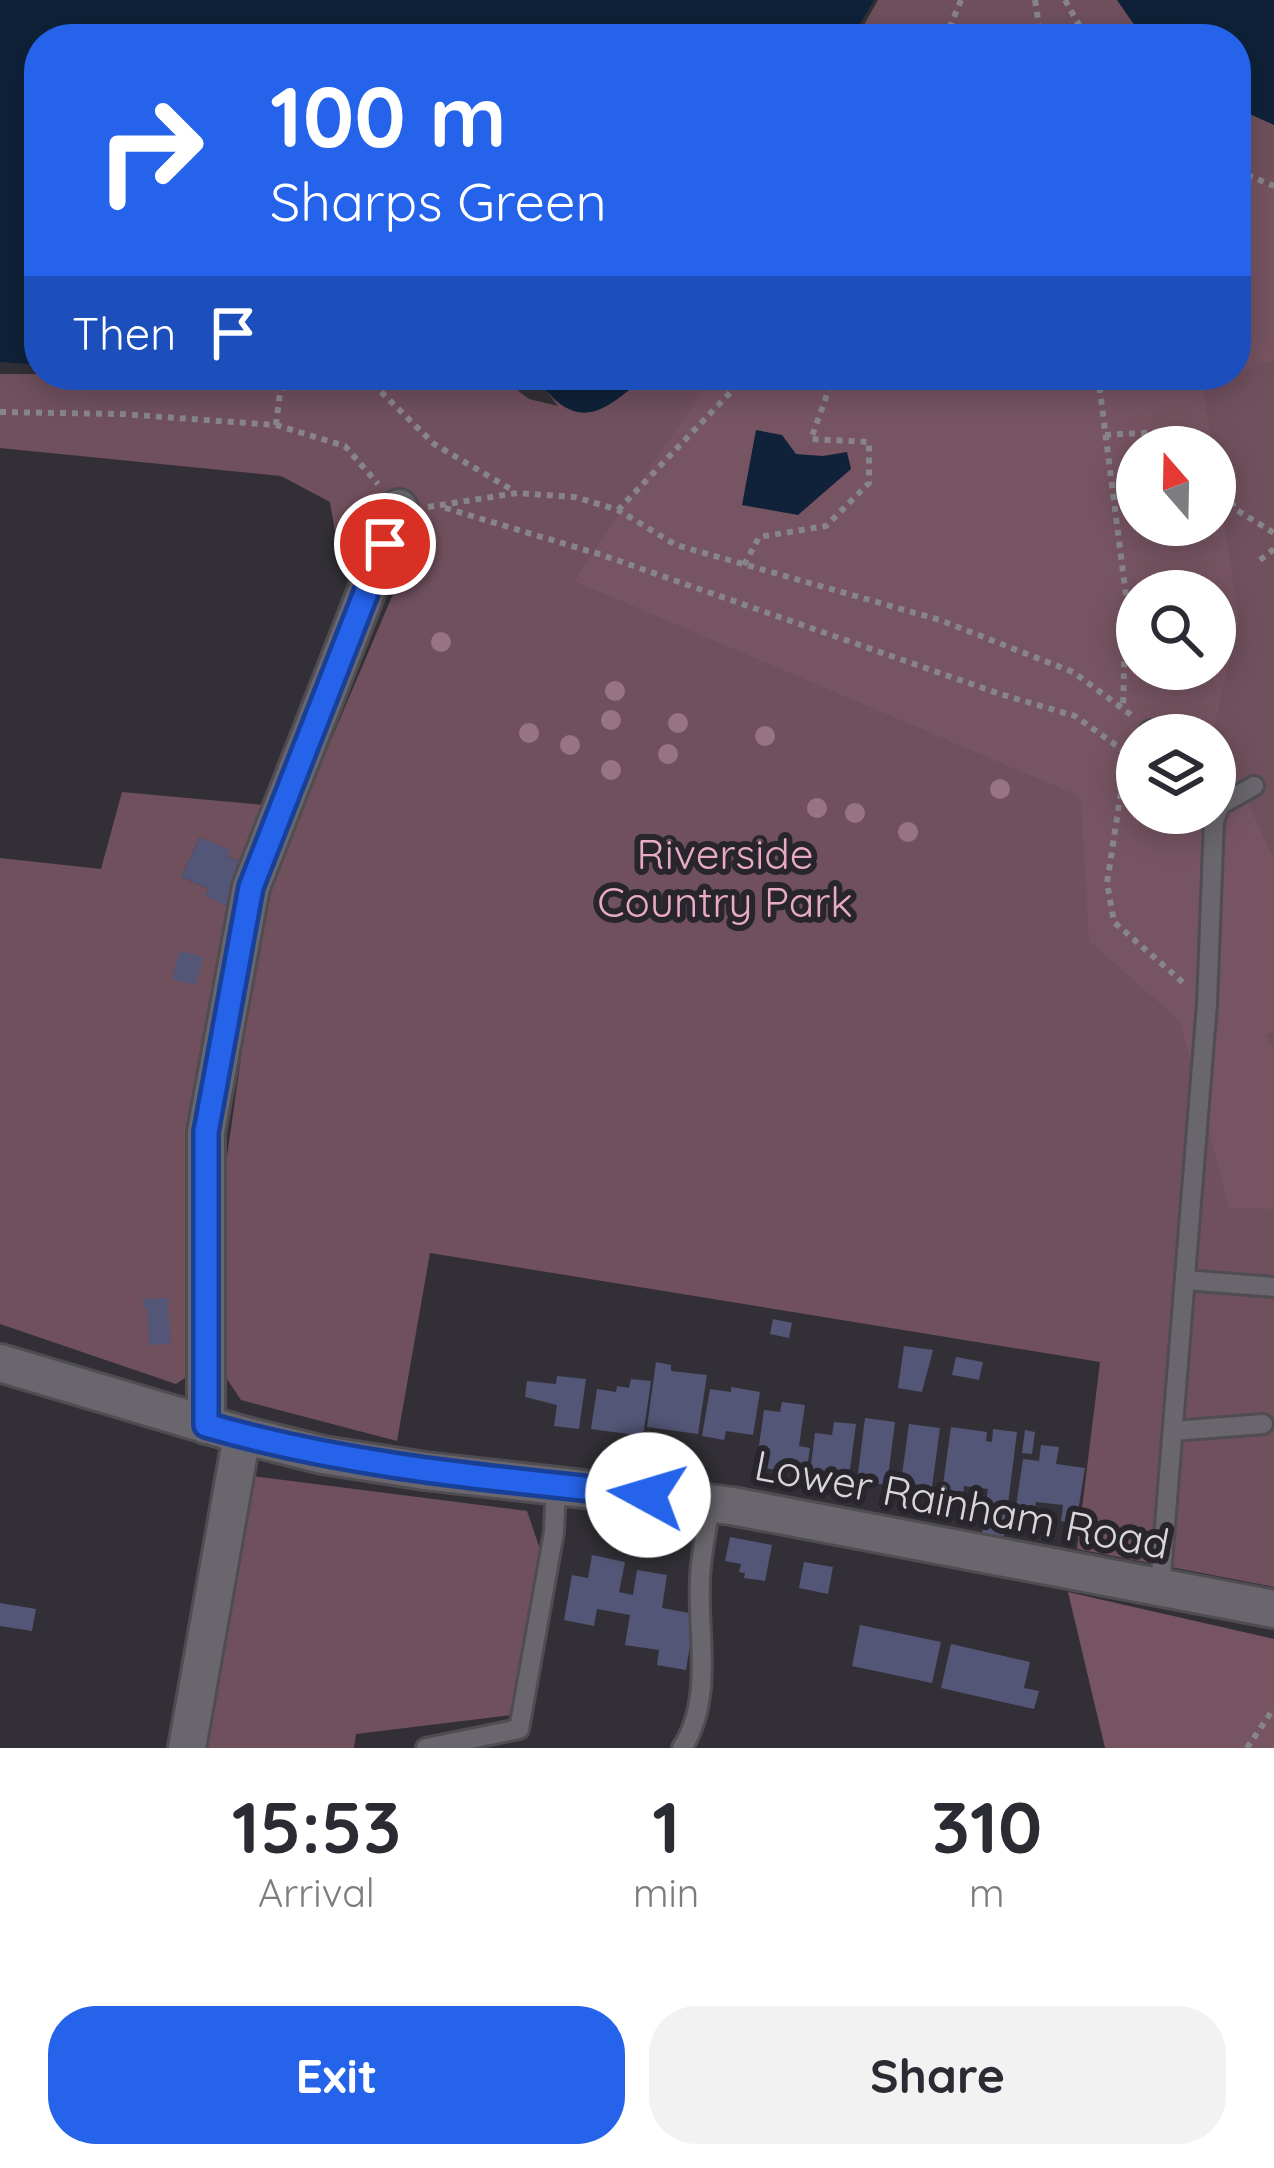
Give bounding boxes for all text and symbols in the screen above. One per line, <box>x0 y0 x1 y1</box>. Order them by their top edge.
text: 100 m <box>270 63 507 168</box>
icon: right <box>72 72 228 228</box>
text: Sharps Green <box>270 167 607 235</box>
icon: arrive <box>200 300 266 366</box>
text: Then <box>72 305 176 361</box>
north arrow <box>1116 426 1236 546</box>
map controls <box>1116 426 1236 834</box>
pin <box>334 493 436 595</box>
icon: arrive <box>352 511 418 577</box>
button: search <box>1116 570 1236 690</box>
button: layers <box>1116 714 1236 834</box>
park label: Riverside Country Park <box>597 827 853 928</box>
position arrow <box>585 1432 711 1558</box>
street label: Lower Rainham Road <box>750 1438 1174 1570</box>
text: 15:53 <box>232 1781 401 1871</box>
text: 1 <box>652 1781 680 1871</box>
text: 310 <box>931 1781 1042 1871</box>
text: Arrival <box>258 1868 375 1917</box>
text: min <box>633 1868 699 1917</box>
text: m <box>969 1868 1004 1917</box>
button: Exit <box>48 2006 625 2144</box>
button: Share <box>649 2006 1226 2144</box>

